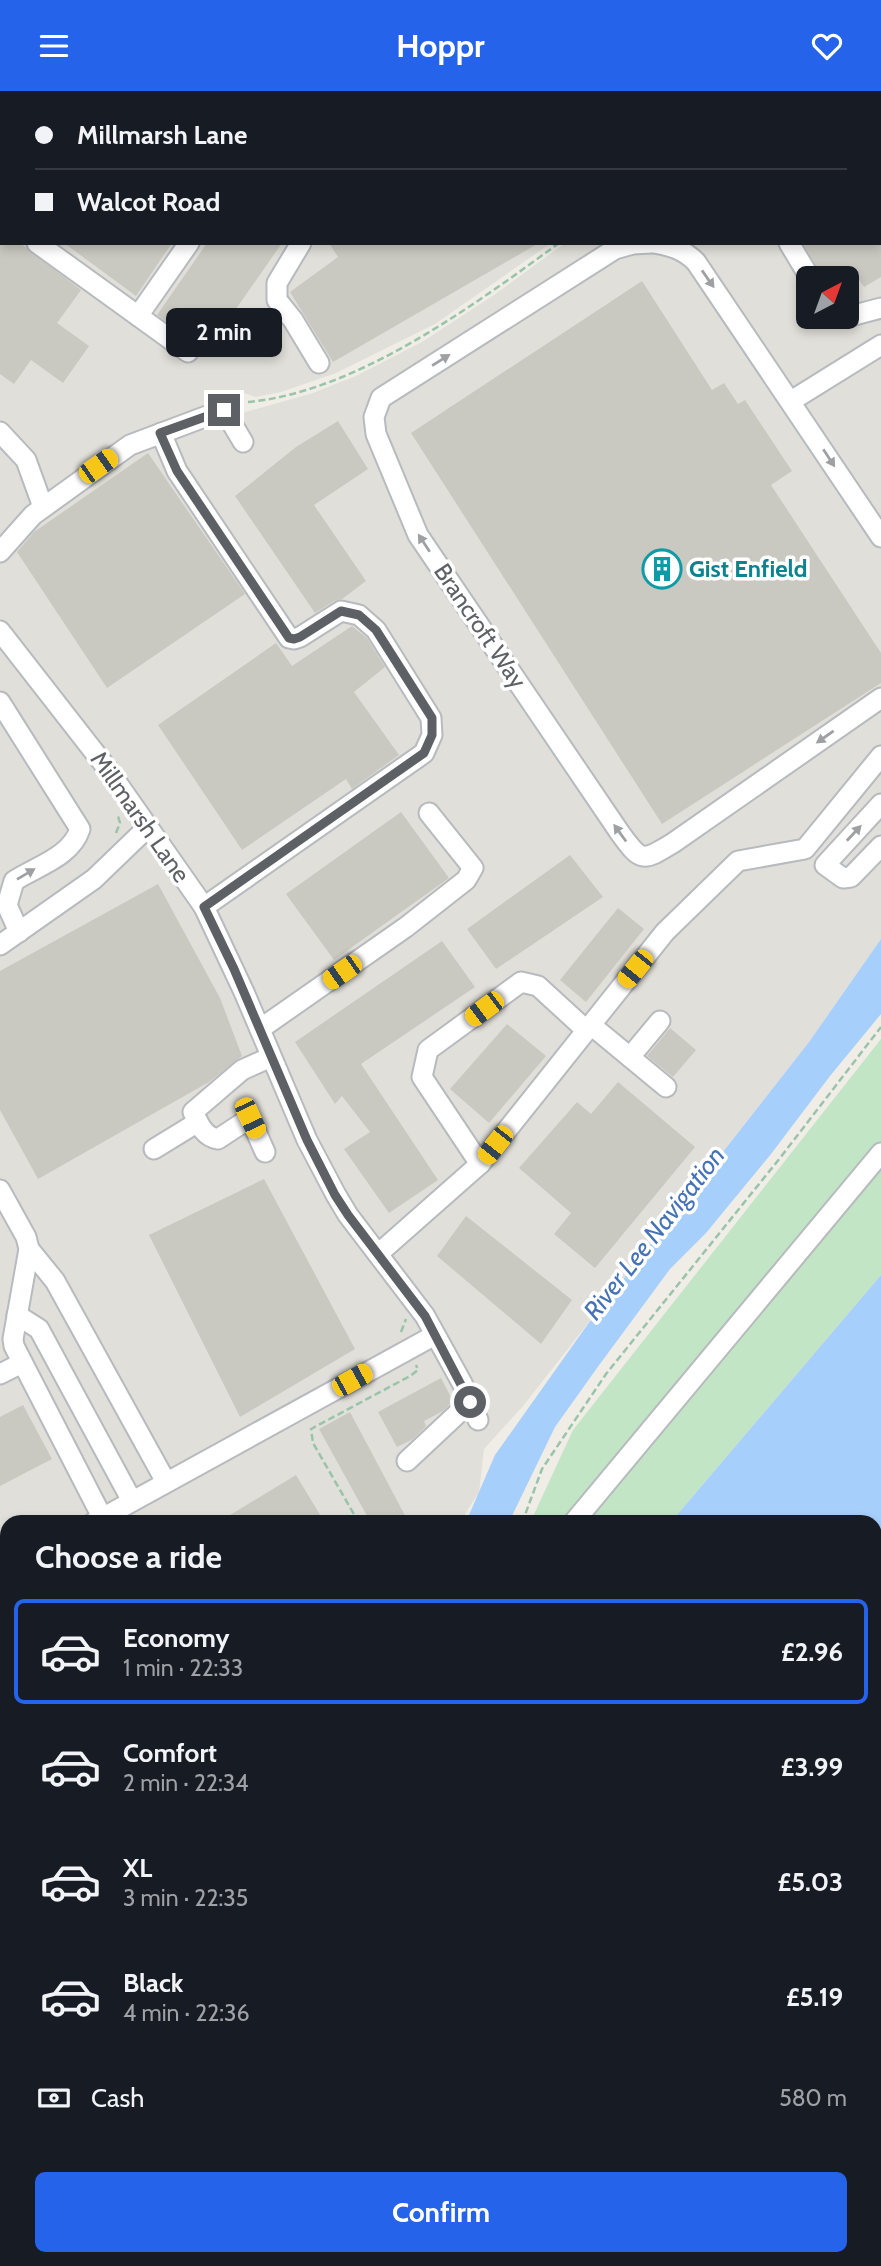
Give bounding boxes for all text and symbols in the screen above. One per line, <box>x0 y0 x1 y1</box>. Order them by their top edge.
text: Hoppr <box>396 26 485 65</box>
icon: menu <box>35 27 73 65</box>
icon: heart <box>808 27 846 65</box>
text: Millmarsh Lane <box>77 119 247 151</box>
text: Walcot Road <box>77 186 220 218</box>
north arrow <box>796 266 859 329</box>
map controls <box>796 266 859 329</box>
one-way arrow <box>701 270 715 288</box>
callout: 2 min <box>166 309 282 357</box>
text: 2 min <box>196 318 252 346</box>
one-way arrow <box>431 354 450 367</box>
route end <box>208 394 240 426</box>
car <box>75 445 122 487</box>
one-way arrow <box>822 448 835 467</box>
one-way arrow <box>418 534 431 553</box>
building icon: Gist Enfield <box>641 548 683 590</box>
place label: Gist Enfield <box>689 554 807 583</box>
street label: Brancroft Way <box>428 558 533 694</box>
one-way arrow <box>816 730 834 744</box>
street label: Millmarsh Lane <box>85 746 196 888</box>
one-way arrow <box>614 824 628 842</box>
one-way arrow <box>846 825 862 842</box>
one-way arrow <box>17 867 36 880</box>
car <box>614 946 657 992</box>
car <box>319 951 366 993</box>
car <box>461 988 508 1030</box>
car <box>232 1095 269 1141</box>
car <box>474 1122 517 1168</box>
water label: River Lee Navigation <box>576 1140 732 1326</box>
car <box>329 1361 376 1399</box>
route start <box>454 1386 486 1418</box>
text: Choose a ride <box>35 1537 222 1576</box>
icon: car <box>39 1620 102 1683</box>
text: Economy <box>123 1622 229 1654</box>
text: £2.96 <box>781 1636 843 1668</box>
text: 1 min · 22:33 <box>123 1654 243 1682</box>
icon: car <box>39 1735 102 1798</box>
text: Comfort <box>123 1737 217 1769</box>
text: £3.99 <box>781 1751 843 1783</box>
text: 2 min · 22:34 <box>123 1769 249 1797</box>
icon: car <box>39 1850 102 1913</box>
text: XL <box>123 1852 152 1884</box>
text: £5.03 <box>778 1866 843 1898</box>
text: 3 min · 22:35 <box>123 1884 248 1912</box>
icon: car <box>39 1965 102 2028</box>
text: Black <box>123 1967 183 1999</box>
text: £5.19 <box>786 1981 843 2013</box>
text: 4 min · 22:36 <box>123 1999 250 2027</box>
icon: cash <box>35 2079 73 2117</box>
text: Cash <box>91 2082 144 2114</box>
text: 580 m <box>779 2084 847 2112</box>
button: Confirm <box>35 2172 847 2252</box>

